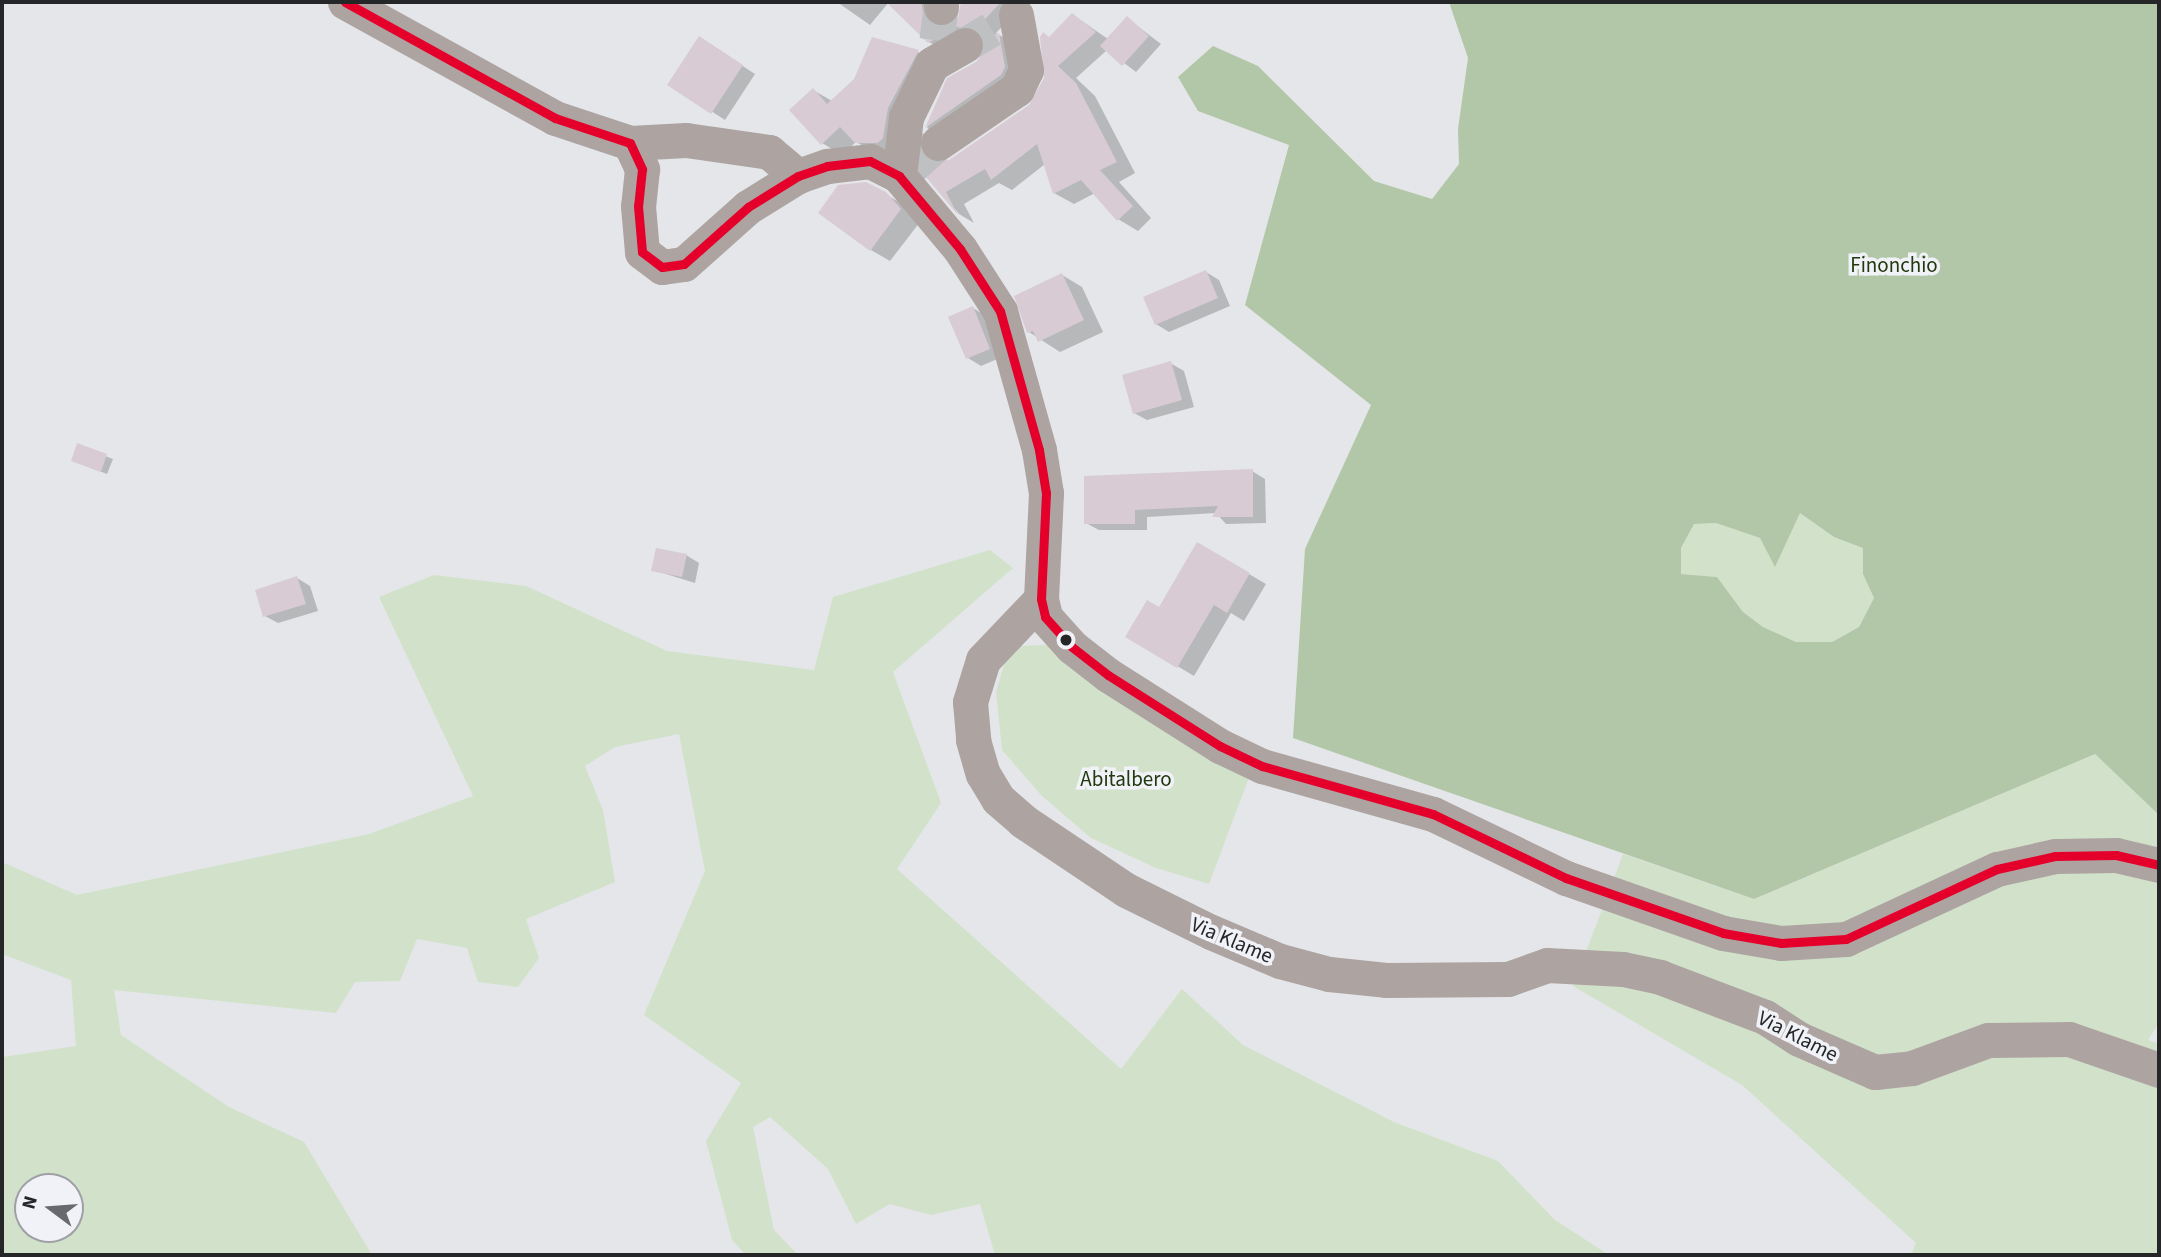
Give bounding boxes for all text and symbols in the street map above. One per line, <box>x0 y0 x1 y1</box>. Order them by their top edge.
park label: Finonchio <box>1850 252 1938 278</box>
unlabelled marker <box>1059 633 1073 647</box>
park label: Abitalbero <box>1080 766 1172 792</box>
street label: Via Klame <box>1187 911 1277 969</box>
street label: Via Klame <box>1754 1005 1842 1067</box>
north arrow <box>14 1173 84 1243</box>
text: N <box>16 1193 45 1212</box>

